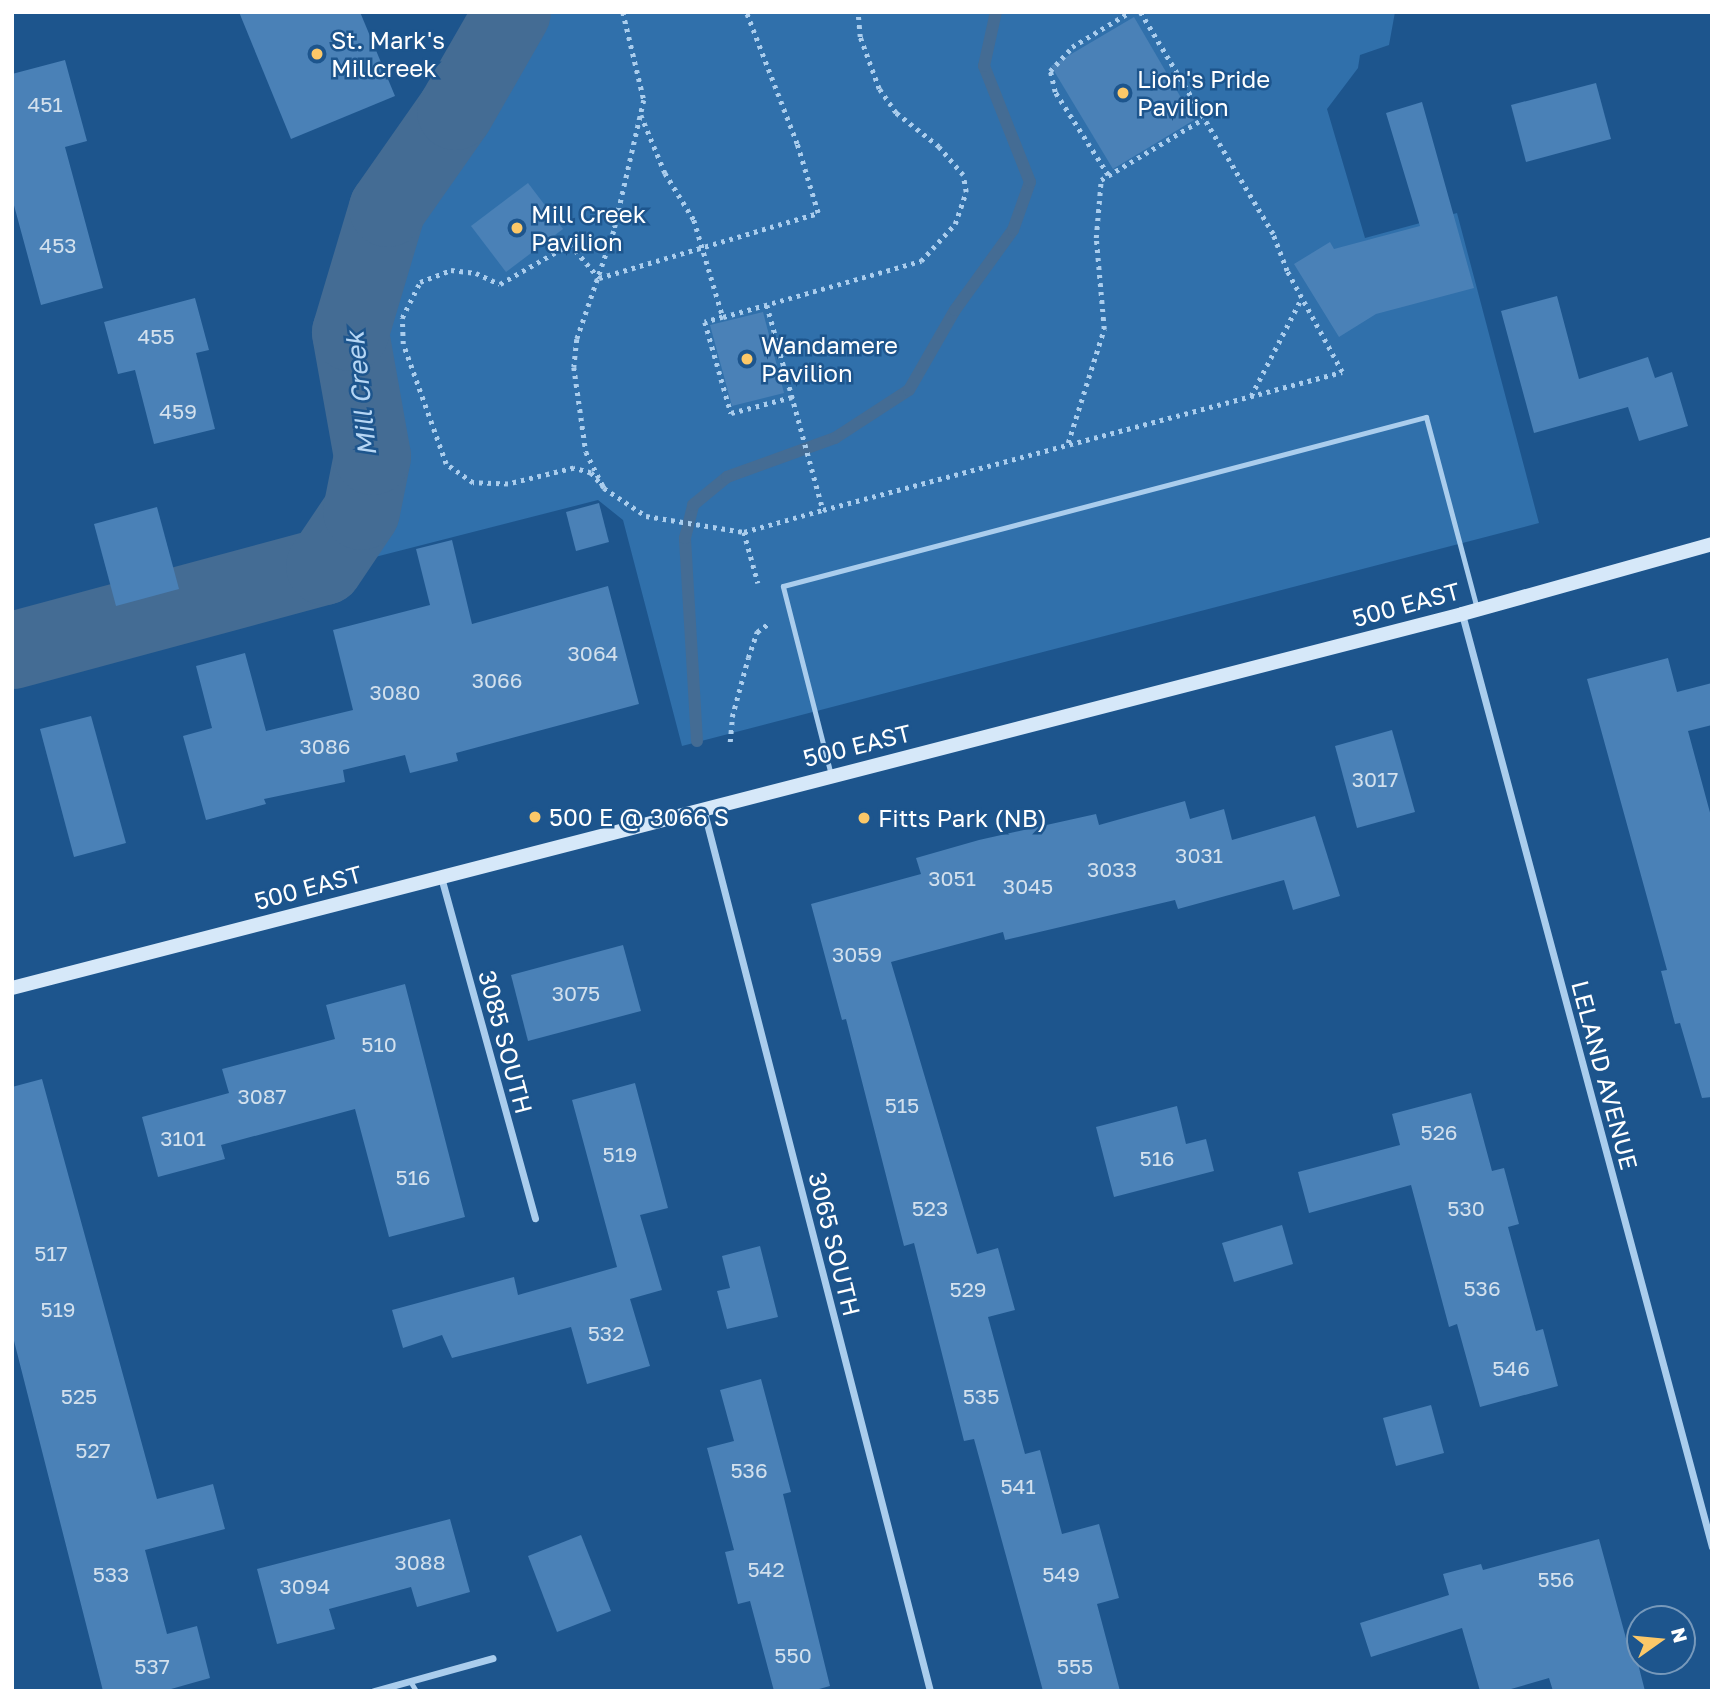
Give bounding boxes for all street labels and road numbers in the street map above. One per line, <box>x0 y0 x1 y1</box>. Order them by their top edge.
street label: 500 EAST <box>1349 576 1463 632</box>
street label: 500 EAST <box>800 718 914 772</box>
street label: 500 EAST <box>251 859 365 915</box>
street label: 3085 SOUTH <box>473 967 539 1117</box>
street label: LELAND AVENUE <box>1566 977 1644 1173</box>
street label: 3065 SOUTH <box>803 1169 867 1319</box>

